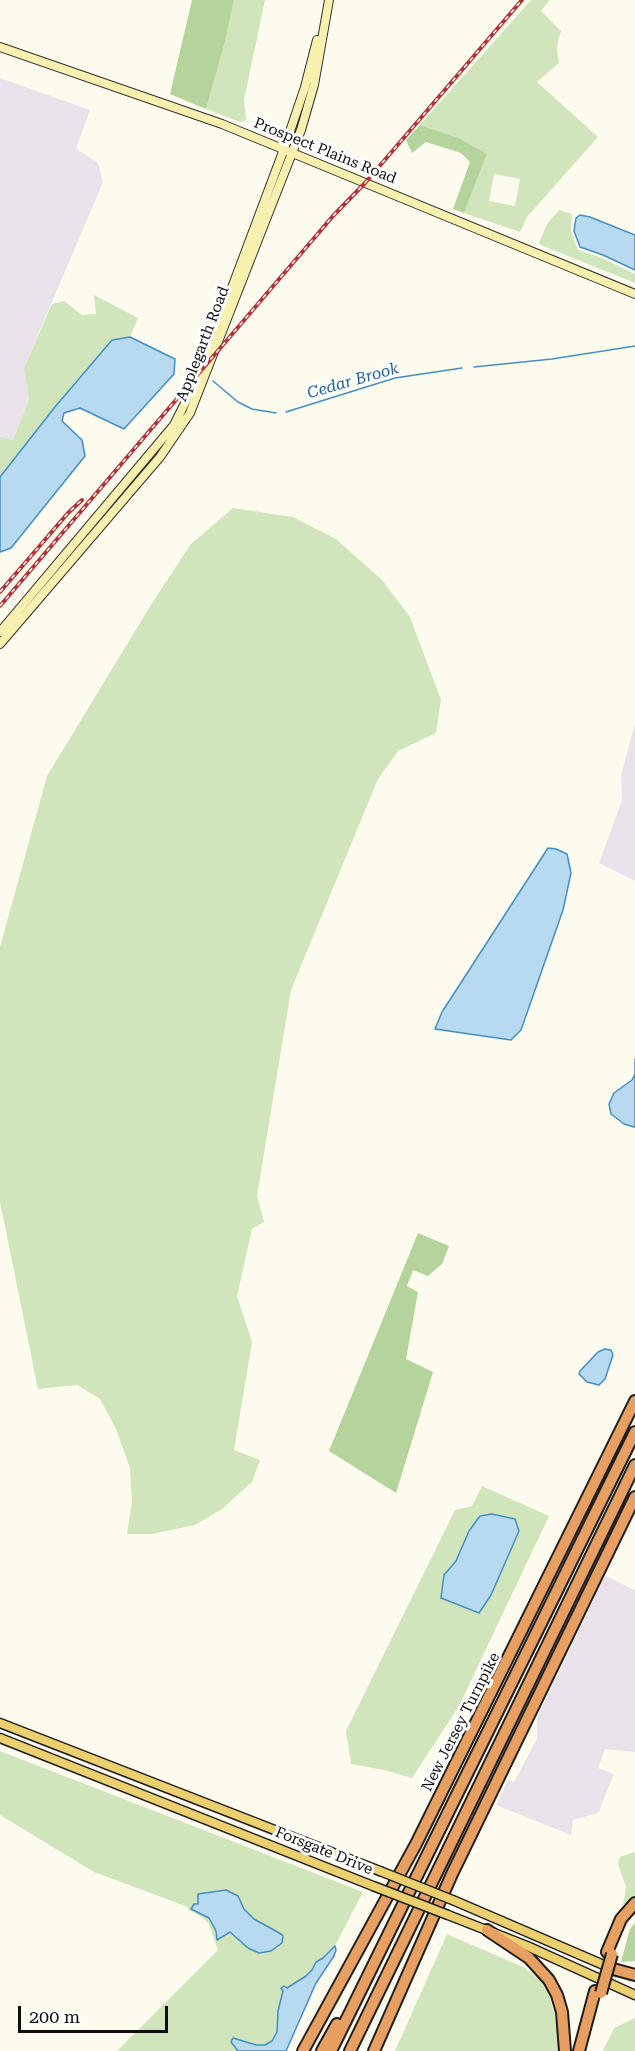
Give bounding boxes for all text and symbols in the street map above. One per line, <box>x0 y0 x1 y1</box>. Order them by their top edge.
street label: Prospect Plains Road <box>251 114 399 188</box>
street label: Applegarth Road <box>173 284 233 404</box>
water label: Cedar Brook <box>305 359 401 403</box>
street label: New Jersey Turnpike <box>418 1650 504 1794</box>
street label: Forsgate Drive <box>273 1823 375 1879</box>
scale bar <box>21 1994 171 2032</box>
text: 200 m <box>29 2006 80 2027</box>

